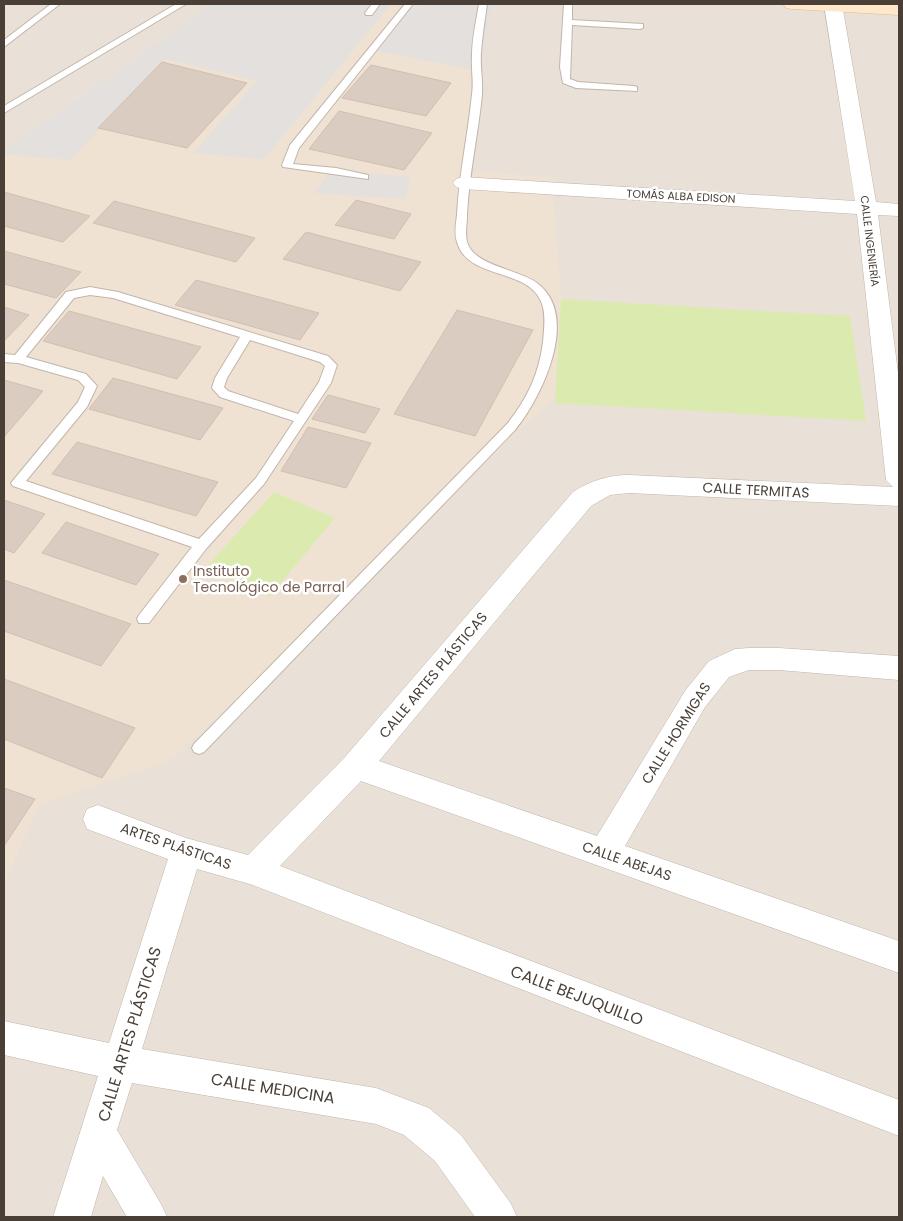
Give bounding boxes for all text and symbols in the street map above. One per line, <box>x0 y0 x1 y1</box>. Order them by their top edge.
street label: TOMÁS ALBA EDISON <box>626 185 736 207</box>
street label: CALLE INGENIERÍA <box>856 195 884 288</box>
street label: CALLE TERMITAS <box>702 477 810 503</box>
place label: Instituto Tecnológico de Parral <box>193 561 345 597</box>
marker: Instituto Tecnológico de Parral <box>177 573 189 585</box>
street label: CALLE ARTES PLÁSTICAS <box>374 608 492 742</box>
street label: CALLE HORMIGAS <box>637 678 715 788</box>
street label: ARTES PLÁSTICAS <box>118 818 234 874</box>
street label: CALLE ABEJAS <box>580 836 674 886</box>
street label: CALLE ARTES PLÁSTICAS <box>92 944 167 1125</box>
street label: CALLE BEJUQUILLO <box>507 960 647 1031</box>
street label: CALLE MEDICINA <box>209 1067 337 1110</box>

